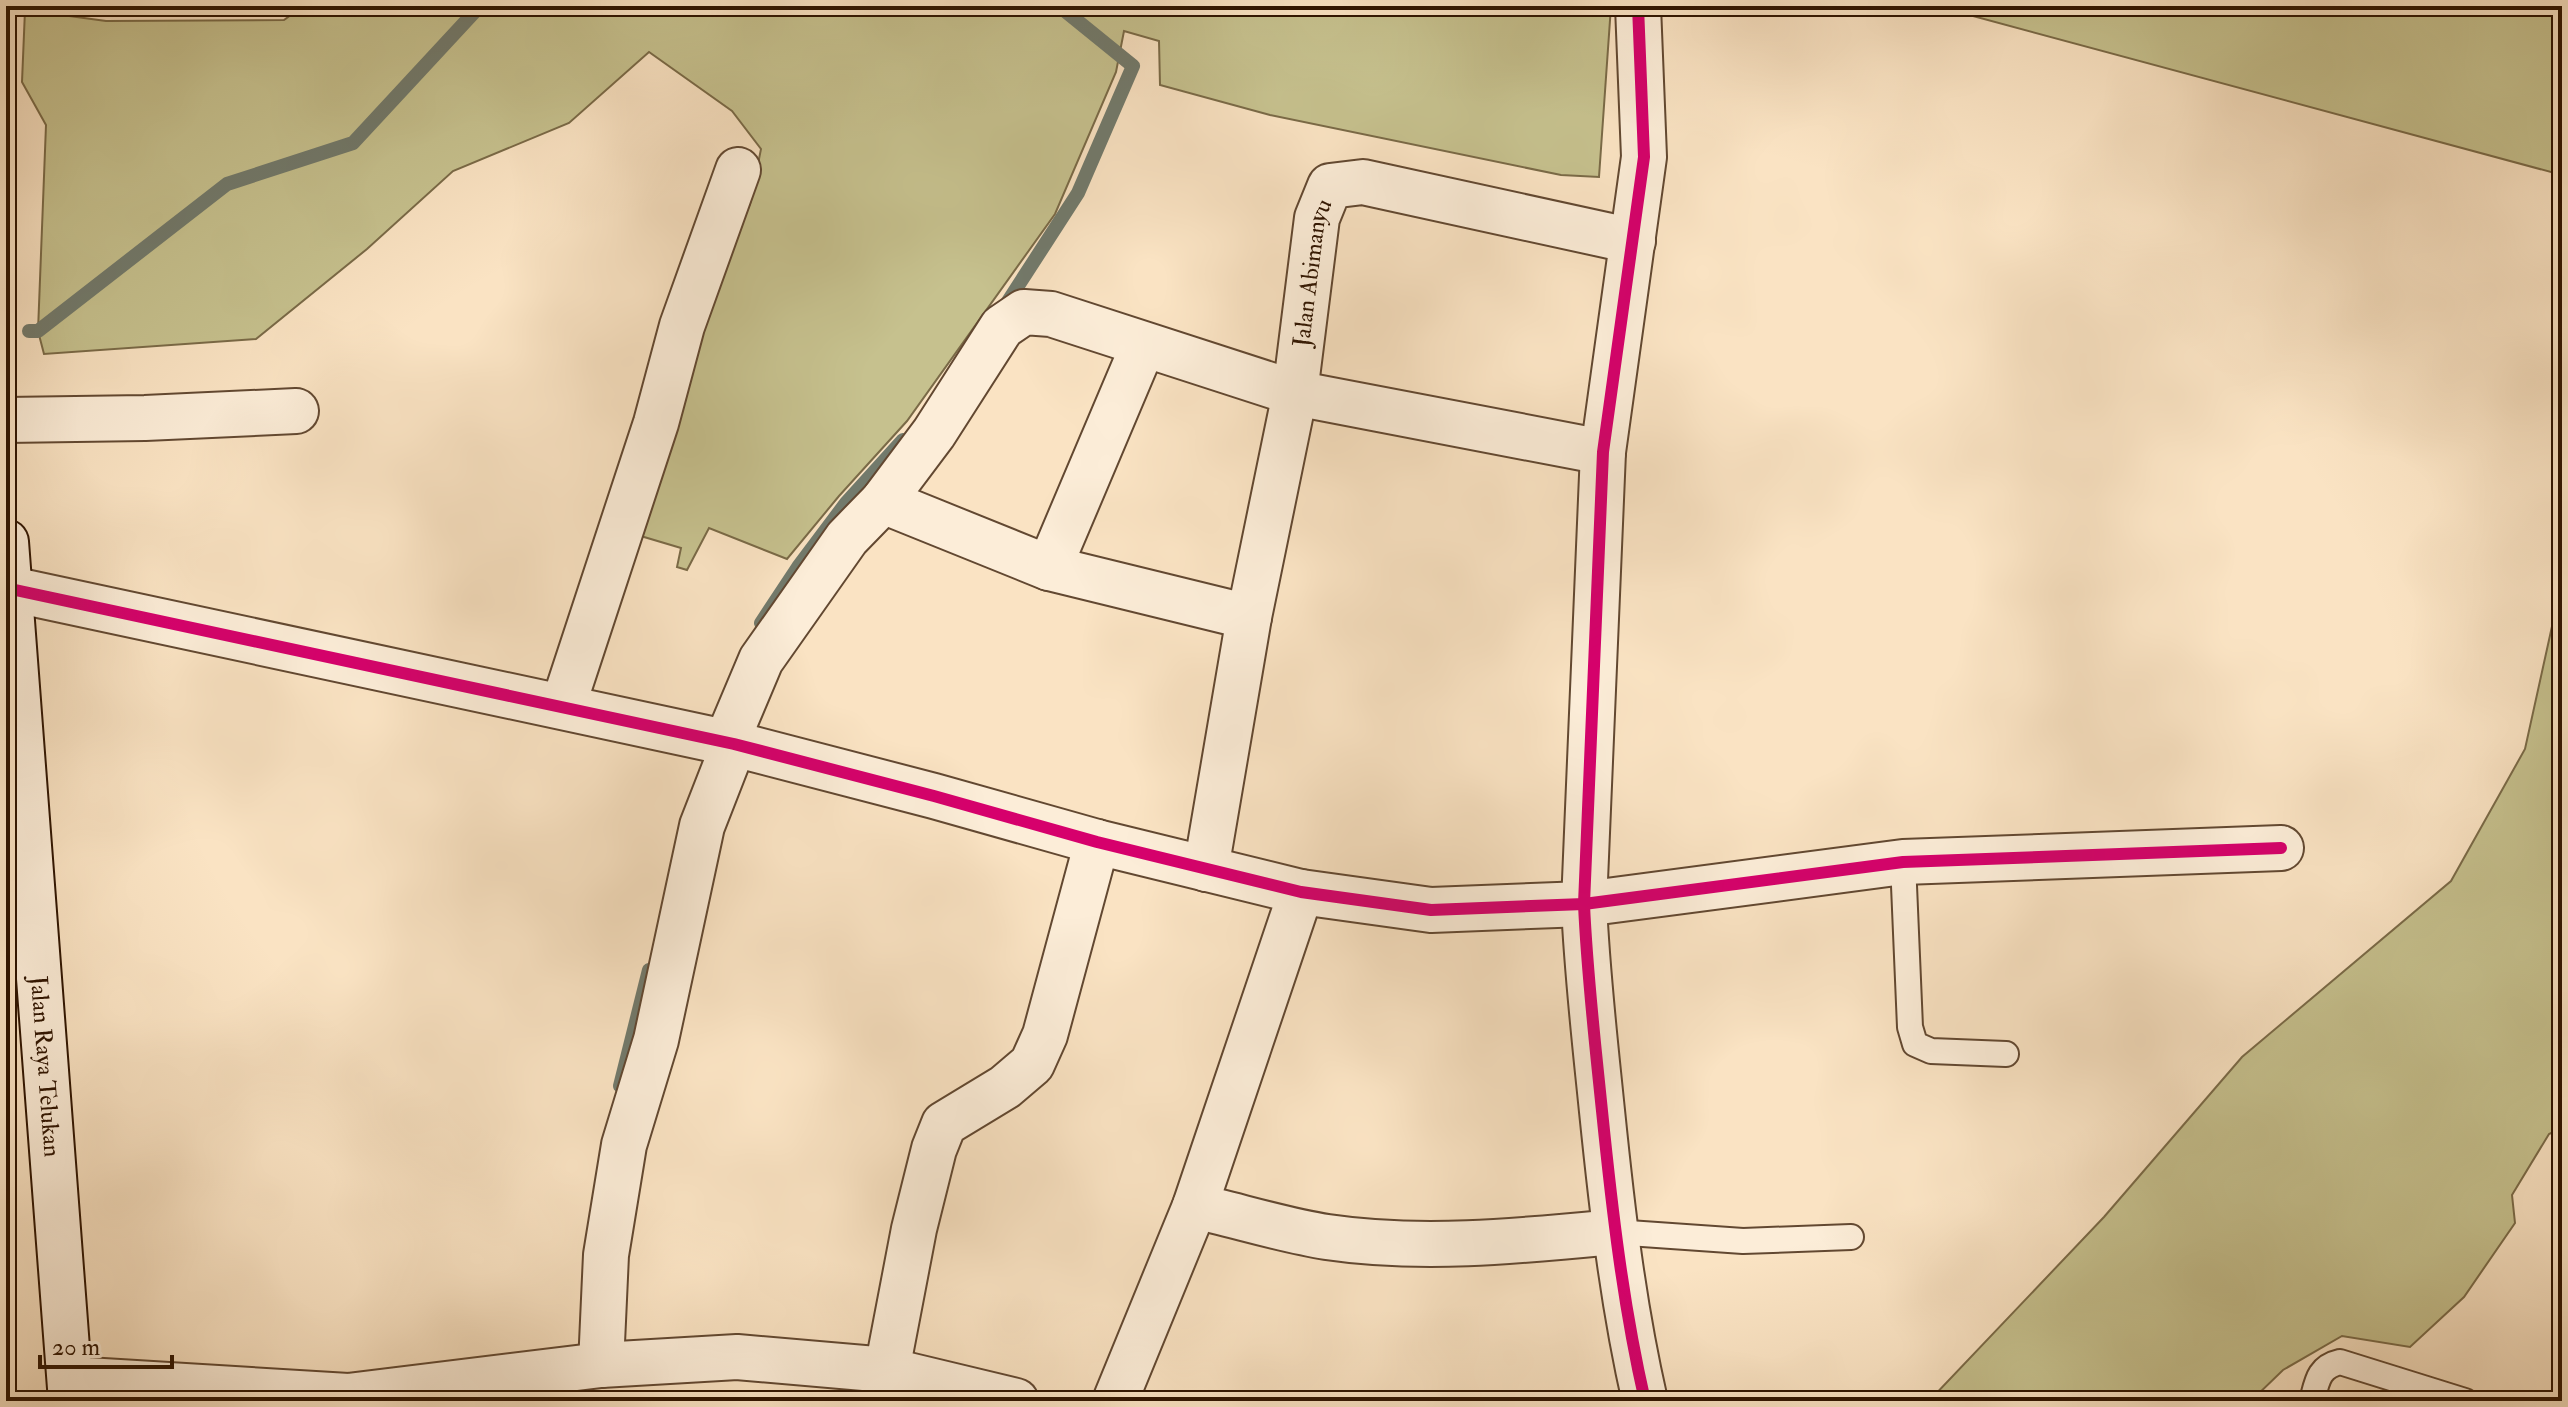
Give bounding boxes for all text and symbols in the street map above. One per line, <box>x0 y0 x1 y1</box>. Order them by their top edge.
street label: Jalan Abimanyu <box>1285 194 1339 350</box>
street label: Jalan Raya Telukan <box>23 974 68 1158</box>
scale bar <box>40 1319 172 1369</box>
text: 20 m <box>52 1332 101 1363</box>

